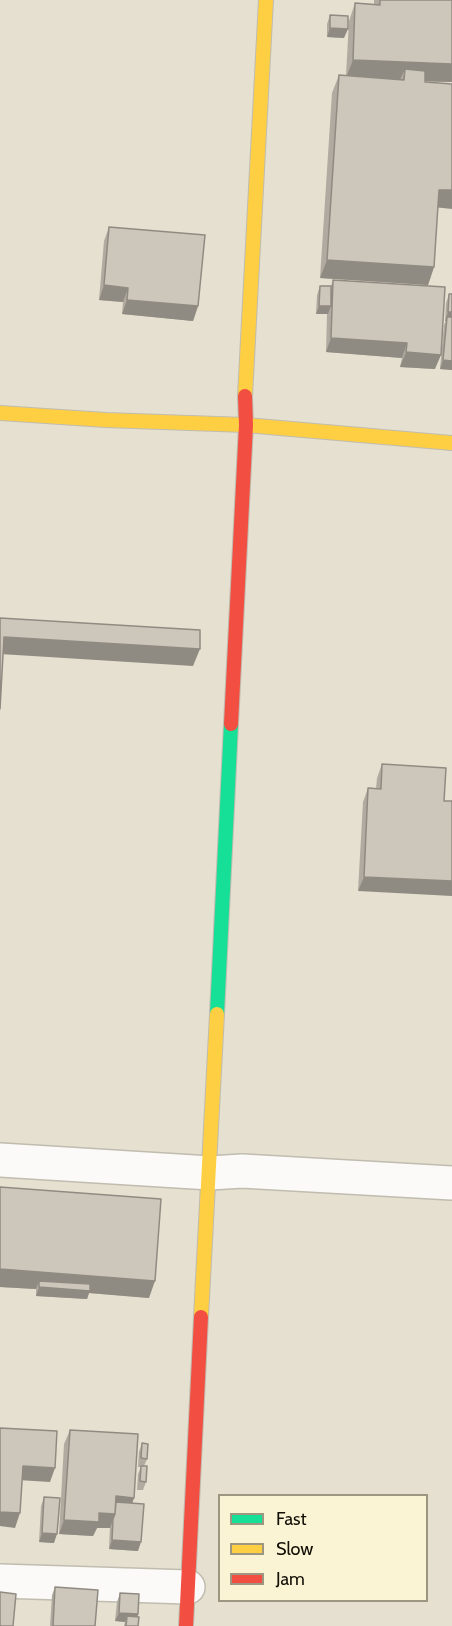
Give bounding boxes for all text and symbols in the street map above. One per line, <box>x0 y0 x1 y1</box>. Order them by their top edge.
legend <box>218 1494 428 1602</box>
text: Fast <box>276 1508 307 1530</box>
text: Slow <box>276 1538 313 1560</box>
text: Jam <box>276 1568 305 1590</box>

